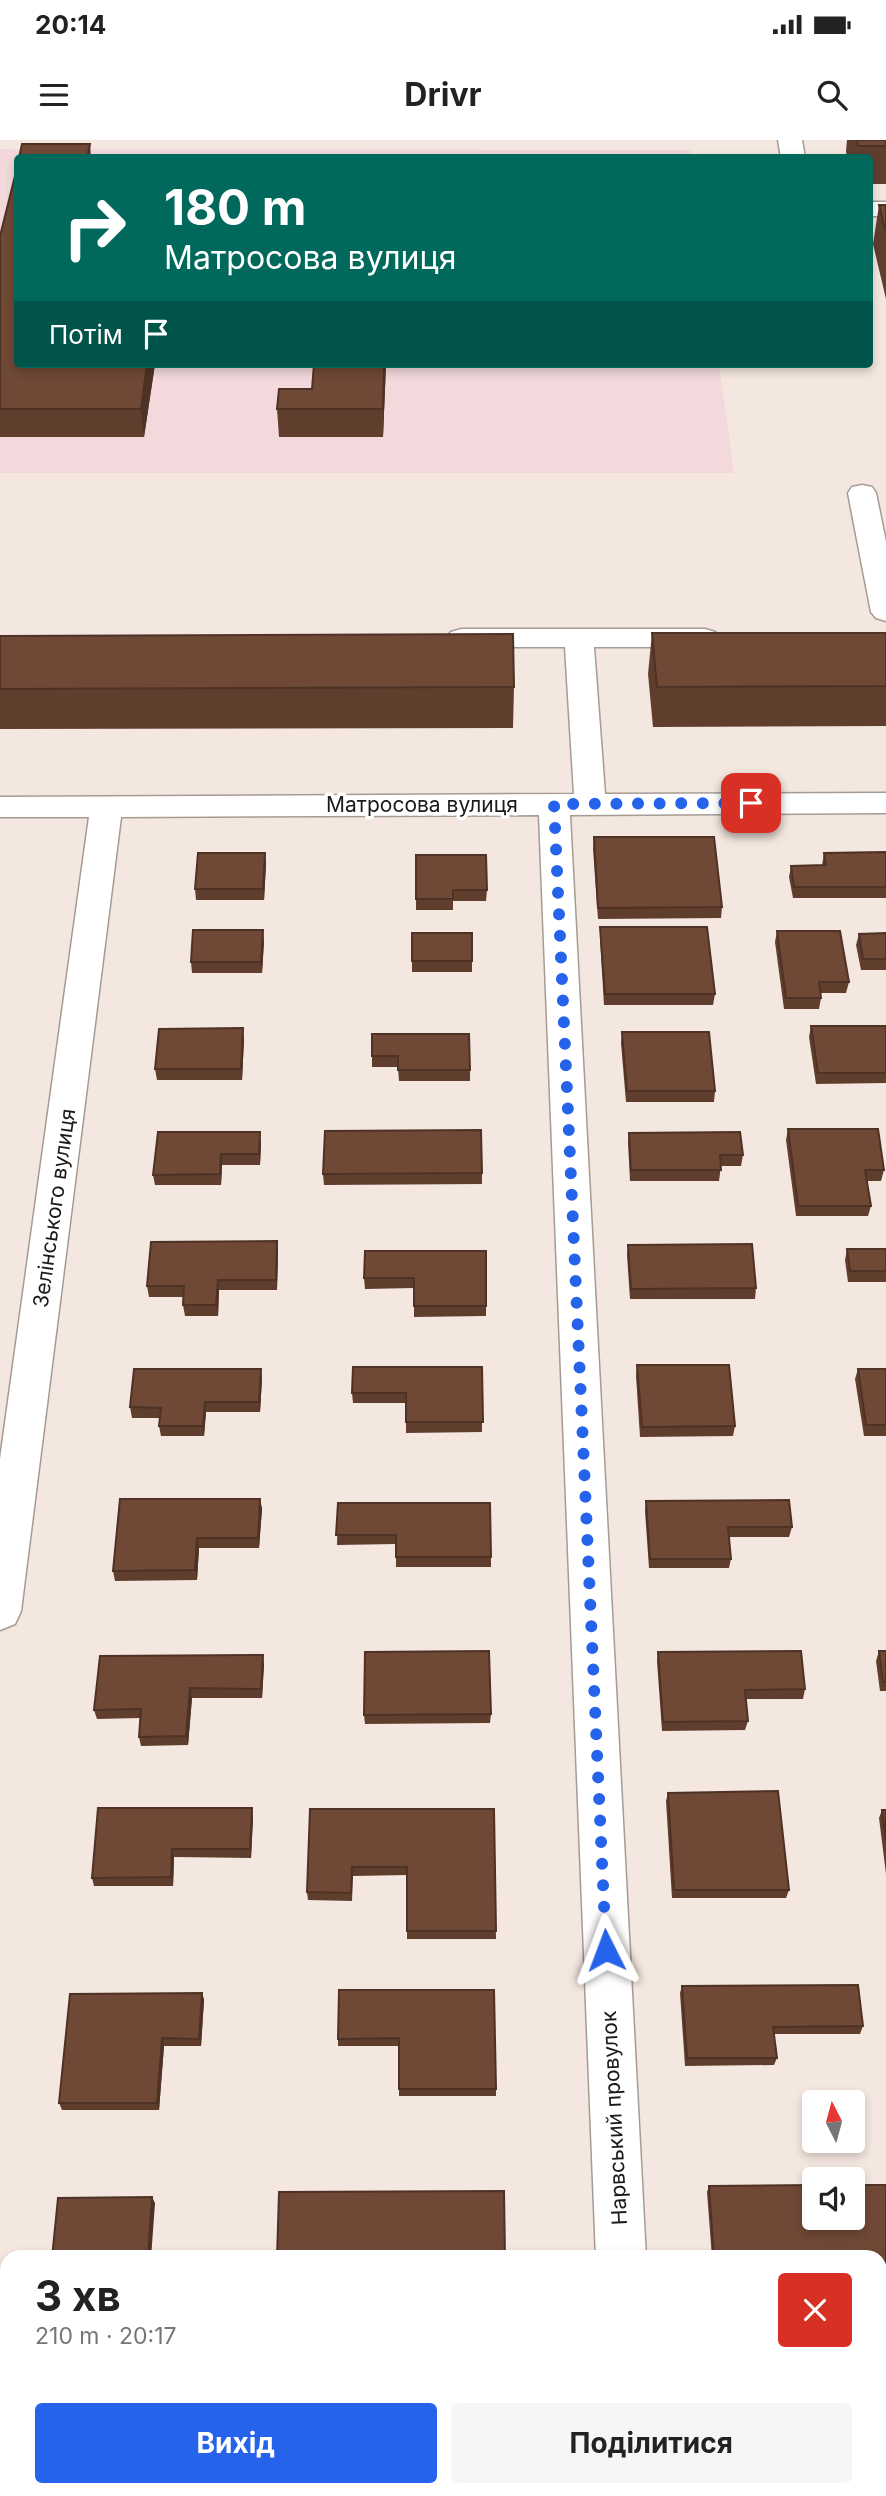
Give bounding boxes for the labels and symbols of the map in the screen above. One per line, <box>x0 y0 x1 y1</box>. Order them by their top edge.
pin <box>721 773 781 833</box>
street label: Матросова вулиця <box>326 792 518 817</box>
street label: Зелінського вулиця <box>28 1107 80 1309</box>
position arrow <box>569 1913 643 1987</box>
street label: Нарвський провулок <box>596 2010 632 2226</box>
north arrow <box>802 2090 864 2152</box>

